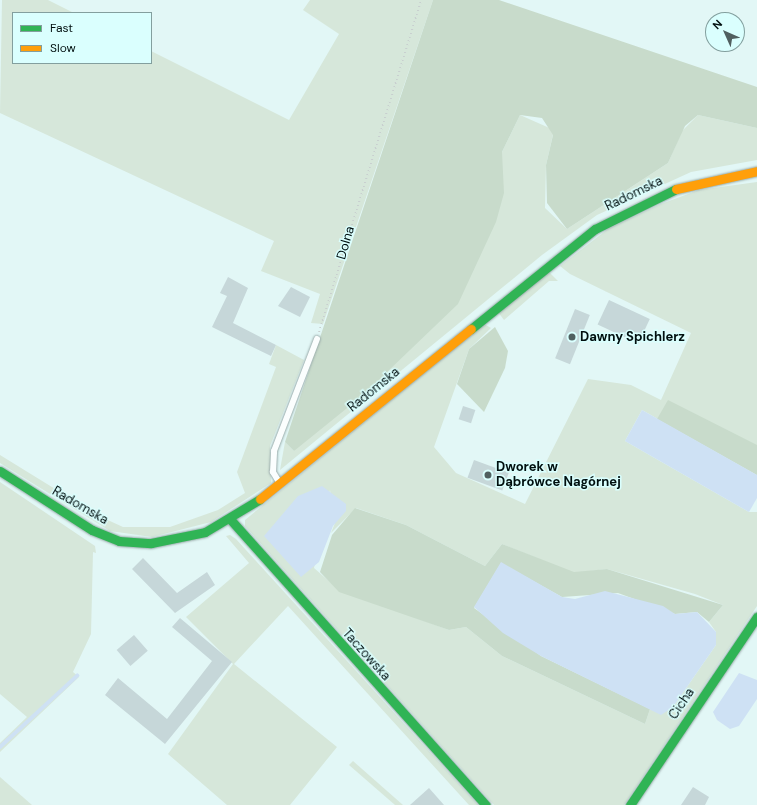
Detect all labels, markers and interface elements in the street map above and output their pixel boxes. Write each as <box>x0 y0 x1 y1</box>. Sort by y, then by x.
legend <box>12 12 152 64</box>
north arrow <box>705 12 745 52</box>
text: N <box>709 16 725 32</box>
text: Fast <box>50 20 73 36</box>
text: Slow <box>50 40 76 56</box>
street label: Radomska <box>603 173 665 215</box>
street label: Dolna <box>334 224 358 262</box>
place label: Dawny Spichlerz <box>580 329 685 345</box>
marker: Dawny Spichlerz <box>567 332 577 342</box>
street label: Radomska <box>345 364 403 416</box>
place label: Dworek w Dąbrówce Nagórnej <box>496 460 621 491</box>
marker: Dworek w Dąbrówce Nagórnej <box>483 470 493 480</box>
street label: Radomska <box>49 484 111 528</box>
street label: Taczowska <box>339 626 393 684</box>
street label: Cicha <box>666 685 698 723</box>

